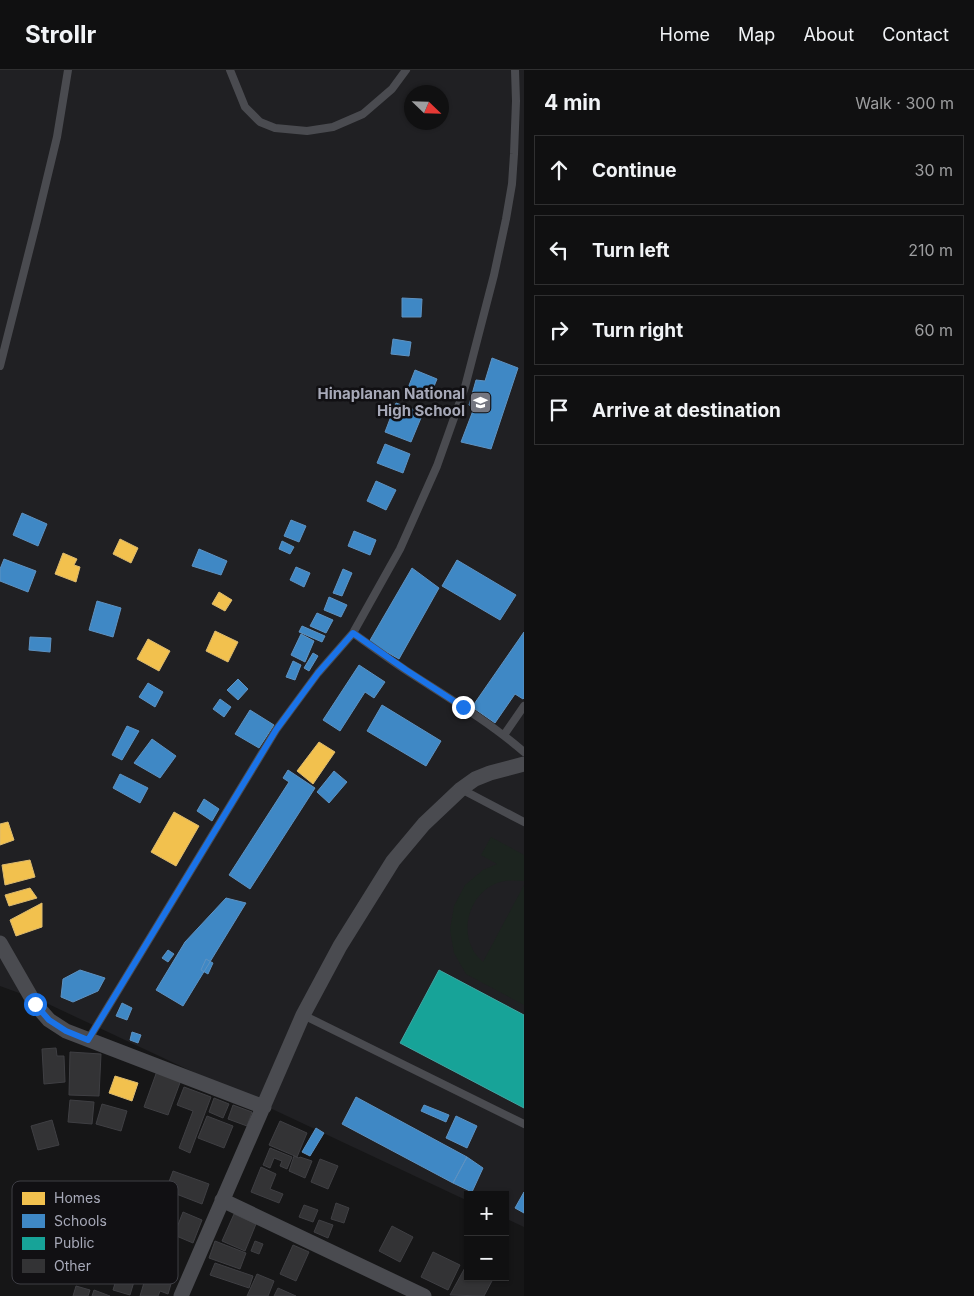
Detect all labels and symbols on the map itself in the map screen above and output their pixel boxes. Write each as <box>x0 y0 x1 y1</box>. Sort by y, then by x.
north arrow <box>404 85 449 130</box>
place label: Hinaplanan National High School <box>318 384 465 420</box>
school or university icon: Hinaplanan National High School <box>469 390 493 414</box>
route end <box>452 696 475 719</box>
route start <box>24 993 47 1016</box>
legend <box>12 1181 178 1284</box>
text: Homes <box>54 1189 101 1206</box>
text: Schools <box>54 1212 107 1229</box>
text: Public <box>54 1234 95 1251</box>
text: Other <box>54 1257 91 1274</box>

